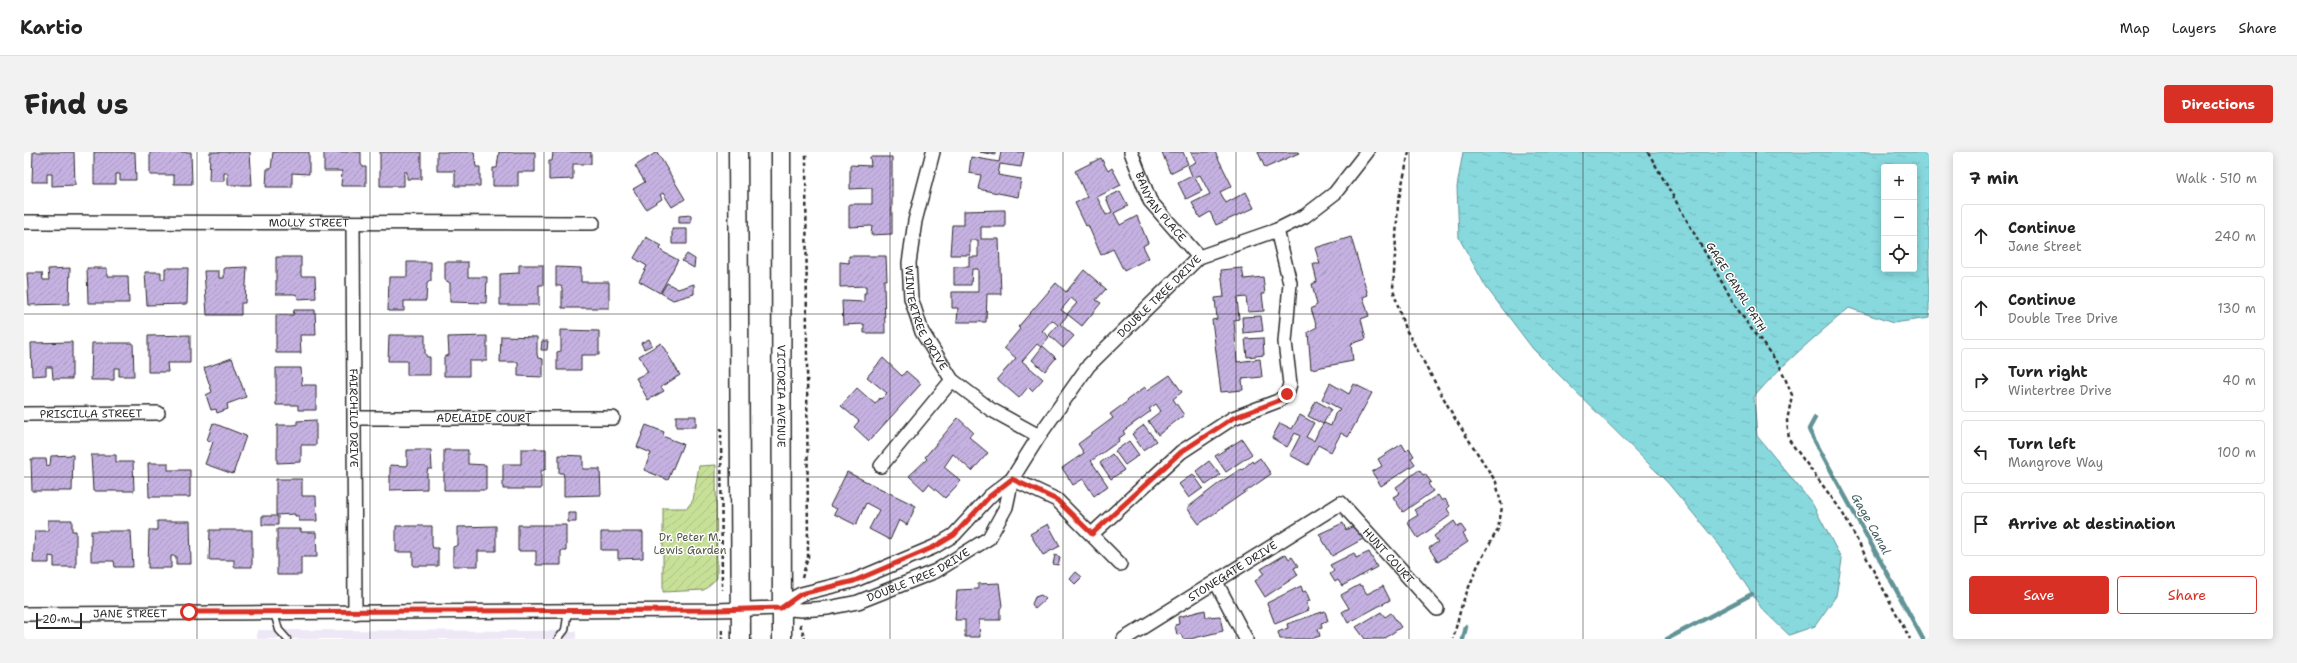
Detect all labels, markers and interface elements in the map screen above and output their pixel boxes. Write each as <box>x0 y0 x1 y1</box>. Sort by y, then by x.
text: Kartio <box>20 15 83 40</box>
text: Map <box>2120 19 2150 37</box>
text: Layers <box>2172 19 2216 37</box>
text: Share <box>2238 19 2277 37</box>
text: Find us <box>24 85 129 123</box>
button: Directions <box>2164 85 2273 123</box>
map controls <box>1881 164 1917 272</box>
button: + <box>1881 164 1917 200</box>
text: 7 min <box>1969 167 2019 189</box>
street label: BANYAN PLACE <box>1132 170 1190 245</box>
text: Walk · 510 m <box>2176 170 2257 187</box>
button: − <box>1881 200 1917 236</box>
street label: MOLLY STREET <box>269 215 349 230</box>
text: Continue <box>2008 218 2076 238</box>
icon: ahead <box>1970 225 1992 247</box>
text: 240 m <box>2214 228 2256 245</box>
button: locate <box>1881 236 1917 272</box>
text: Jane Street <box>2008 238 2082 255</box>
street label: GAGE CANAL PATH <box>1702 239 1770 335</box>
street label: DOUBLE TREE DRIVE <box>1114 251 1204 341</box>
street label: WINTERTREE DRIVE <box>902 265 951 373</box>
text: Continue <box>2008 290 2076 310</box>
icon: ahead <box>1970 297 1992 319</box>
text: 130 m <box>2218 300 2256 317</box>
text: Double Tree Drive <box>2008 310 2118 327</box>
street label: VICTORIA AVENUE <box>774 344 789 448</box>
text: Turn right <box>2008 362 2088 382</box>
street label: FAIRCHILD DRIVE <box>346 368 362 468</box>
icon: right <box>1970 369 1992 391</box>
text: 40 m <box>2222 372 2256 389</box>
text: Wintertree Drive <box>2008 382 2112 399</box>
route end <box>1278 385 1296 403</box>
street label: PRISCILLA STREET <box>40 406 142 421</box>
street label: ADELAIDE COURT <box>436 411 532 426</box>
text: Turn left <box>2008 434 2076 454</box>
icon: left <box>1970 441 1992 463</box>
text: 100 m <box>2217 444 2256 461</box>
text: Mangrove Way <box>2008 454 2103 471</box>
water label: Gage Canal <box>1848 491 1894 558</box>
icon: arrive <box>1970 513 1992 535</box>
text: Arrive at destination <box>2008 514 2176 534</box>
street label: HUNT COURT <box>1360 525 1418 587</box>
park label: Dr. Peter M. Lewis Garden <box>654 530 727 558</box>
street label: STONEGATE DRIVE <box>1185 537 1280 605</box>
street label: DOUBLE TREE DRIVE <box>865 544 973 605</box>
button: Save <box>1969 576 2109 614</box>
button: Share <box>2117 576 2257 614</box>
route start <box>180 603 198 621</box>
street label: JANE STREET <box>93 606 167 621</box>
scale bar <box>36 611 82 630</box>
text: 20 m <box>42 612 70 627</box>

